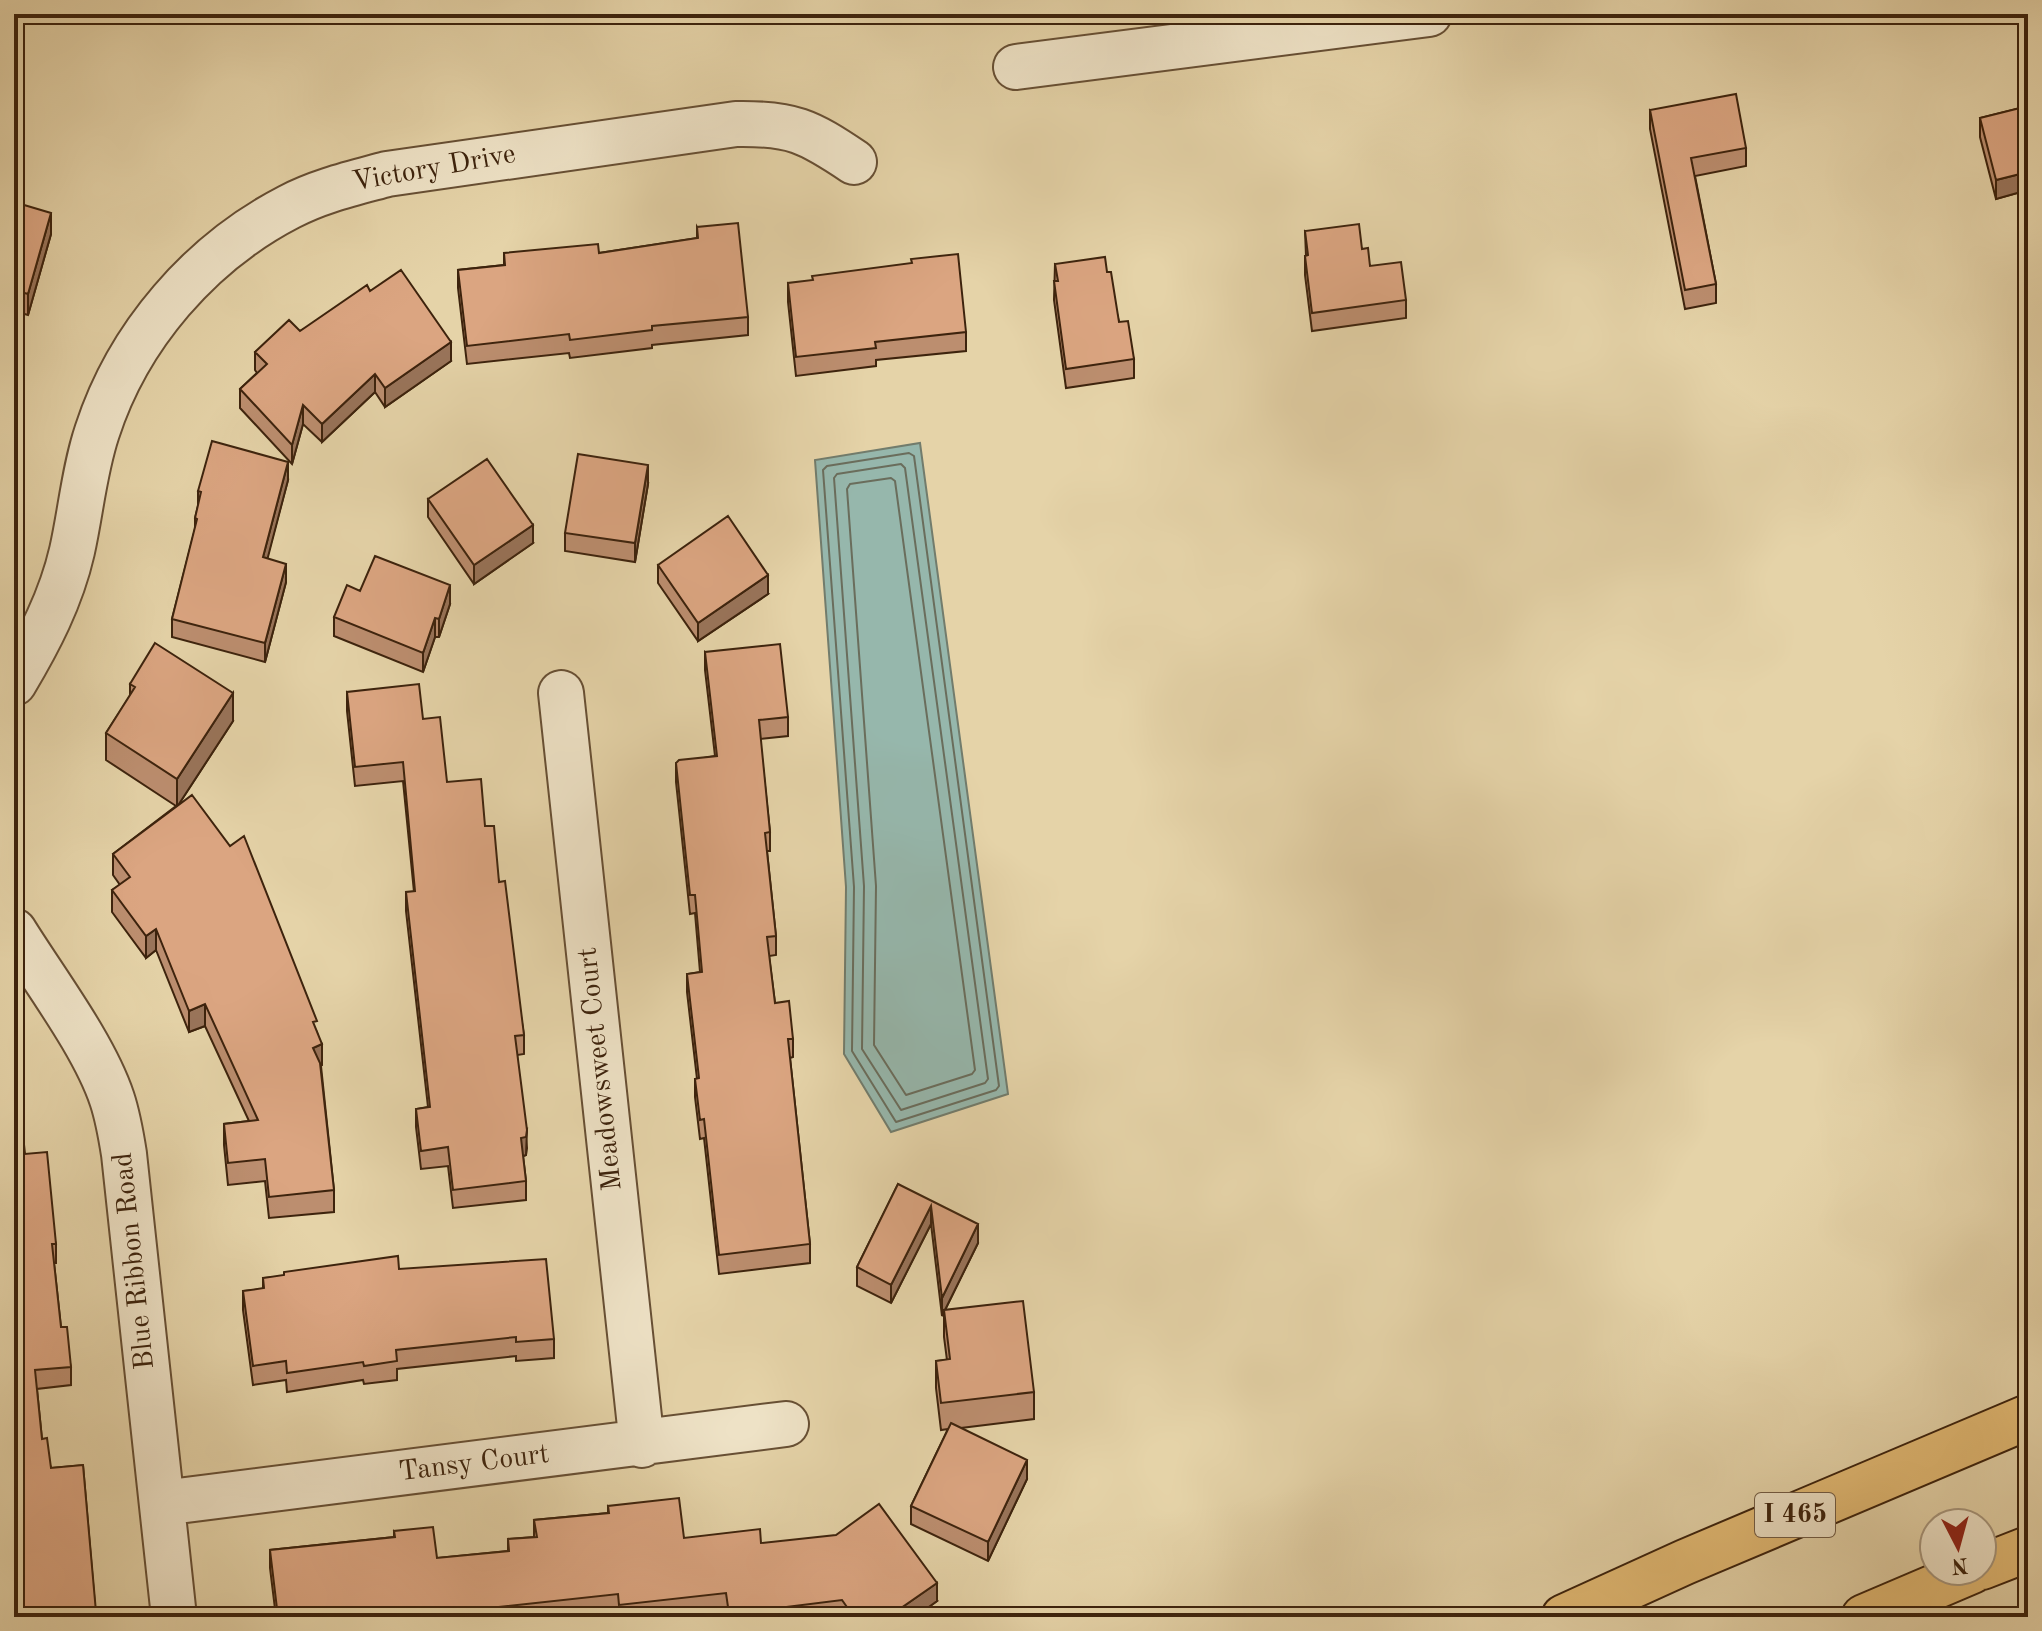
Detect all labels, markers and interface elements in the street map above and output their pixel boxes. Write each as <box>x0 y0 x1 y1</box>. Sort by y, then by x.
street label: Victory Drive <box>350 141 518 197</box>
street label: Meadowsweet Court <box>574 946 628 1192</box>
street label: Blue Ribbon Road <box>110 1151 160 1371</box>
street label: Tansy Court <box>397 1441 551 1487</box>
road number: I 465 <box>1755 1493 1835 1537</box>
north arrow <box>1918 1507 1998 1587</box>
text: N <box>1950 1553 1969 1577</box>

